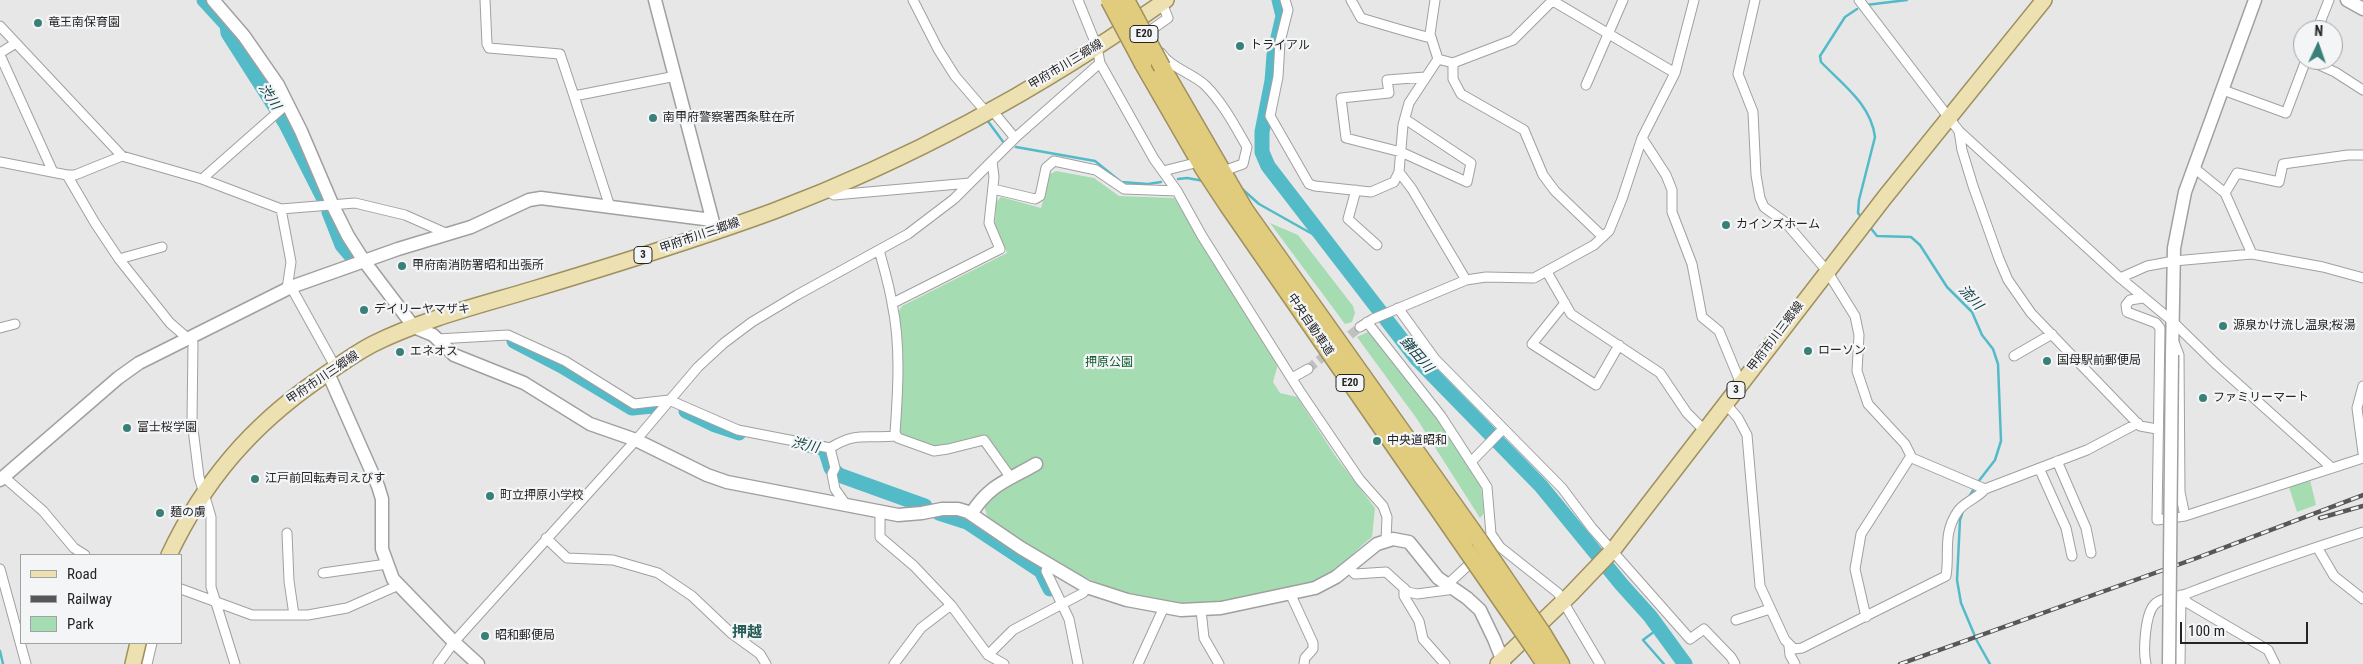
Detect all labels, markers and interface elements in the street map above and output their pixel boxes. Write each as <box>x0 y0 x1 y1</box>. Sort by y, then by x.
place label: 竜王南保育園 <box>48 16 120 30</box>
marker: 竜王南保育園 <box>32 17 44 29</box>
north arrow <box>2293 20 2343 70</box>
text: N <box>2314 23 2323 39</box>
road number: E20 <box>1130 26 1158 42</box>
street label: 甲府市川三郷線 <box>1026 37 1106 93</box>
place label: トライアル <box>1250 39 1310 53</box>
marker: トライアル <box>1234 40 1246 52</box>
water label: 渋川 <box>254 81 284 113</box>
place label: 南甲府警察署西条駐在所 <box>663 111 795 125</box>
marker: 南甲府警察署西条駐在所 <box>647 112 659 124</box>
street label: 甲府市川三郷線 <box>658 216 742 256</box>
place label: カインズホーム <box>1736 218 1820 232</box>
marker: カインズホーム <box>1720 219 1732 231</box>
road number: 3 <box>634 246 652 264</box>
place label: 甲府南消防署昭和出張所 <box>412 259 544 273</box>
marker: 甲府南消防署昭和出張所 <box>396 260 408 272</box>
water label: 流川 <box>1954 282 1986 314</box>
street label: 中央自動車道 <box>1284 291 1336 359</box>
street label: 甲府市川三郷線 <box>1745 299 1807 375</box>
place label: デイリーヤマザキ <box>374 303 470 317</box>
marker: デイリーヤマザキ <box>358 304 370 316</box>
place label: 源泉かけ流し温泉;桜湯 <box>2233 319 2355 333</box>
marker: 源泉かけ流し温泉;桜湯 <box>2217 320 2229 332</box>
water label: 鎌田川 <box>1396 334 1436 376</box>
place label: ローソン <box>1818 344 1866 358</box>
place label: エネオス <box>410 345 458 359</box>
marker: ローソン <box>1802 345 1814 357</box>
marker: エネオス <box>394 346 406 358</box>
street label: 甲府市川三郷線 <box>284 349 362 407</box>
place label: 国母駅前郵便局 <box>2057 354 2141 368</box>
marker: 国母駅前郵便局 <box>2041 355 2053 367</box>
park label: 押原公園 <box>1085 356 1133 370</box>
road number: E20 <box>1336 374 1364 392</box>
road number: 3 <box>1727 382 1745 398</box>
place label: ファミリーマート <box>2213 391 2309 405</box>
marker: ファミリーマート <box>2197 392 2209 404</box>
place label: 富士桜学園 <box>137 421 197 435</box>
marker: 富士桜学園 <box>121 422 133 434</box>
place label: 中央道昭和 <box>1387 434 1447 448</box>
water label: 渋川 <box>790 435 820 457</box>
marker: 中央道昭和 <box>1371 435 1383 447</box>
place label: 江戸前回転寿司えびす <box>265 472 385 486</box>
marker: 江戸前回転寿司えびす <box>249 473 261 485</box>
place label: 町立押原小学校 <box>500 489 584 503</box>
marker: 町立押原小学校 <box>484 490 496 502</box>
place label: 麺の虜 <box>170 506 206 520</box>
marker: 麺の虜 <box>154 507 166 519</box>
legend <box>20 554 182 644</box>
text: Road <box>67 565 97 583</box>
text: Railway <box>67 590 112 608</box>
scale bar <box>2183 612 2310 644</box>
text: Park <box>67 615 94 633</box>
text: 100 m <box>2188 622 2225 640</box>
district label: 押越 <box>732 624 762 642</box>
place label: 昭和郵便局 <box>495 629 555 643</box>
marker: 昭和郵便局 <box>479 630 491 642</box>

